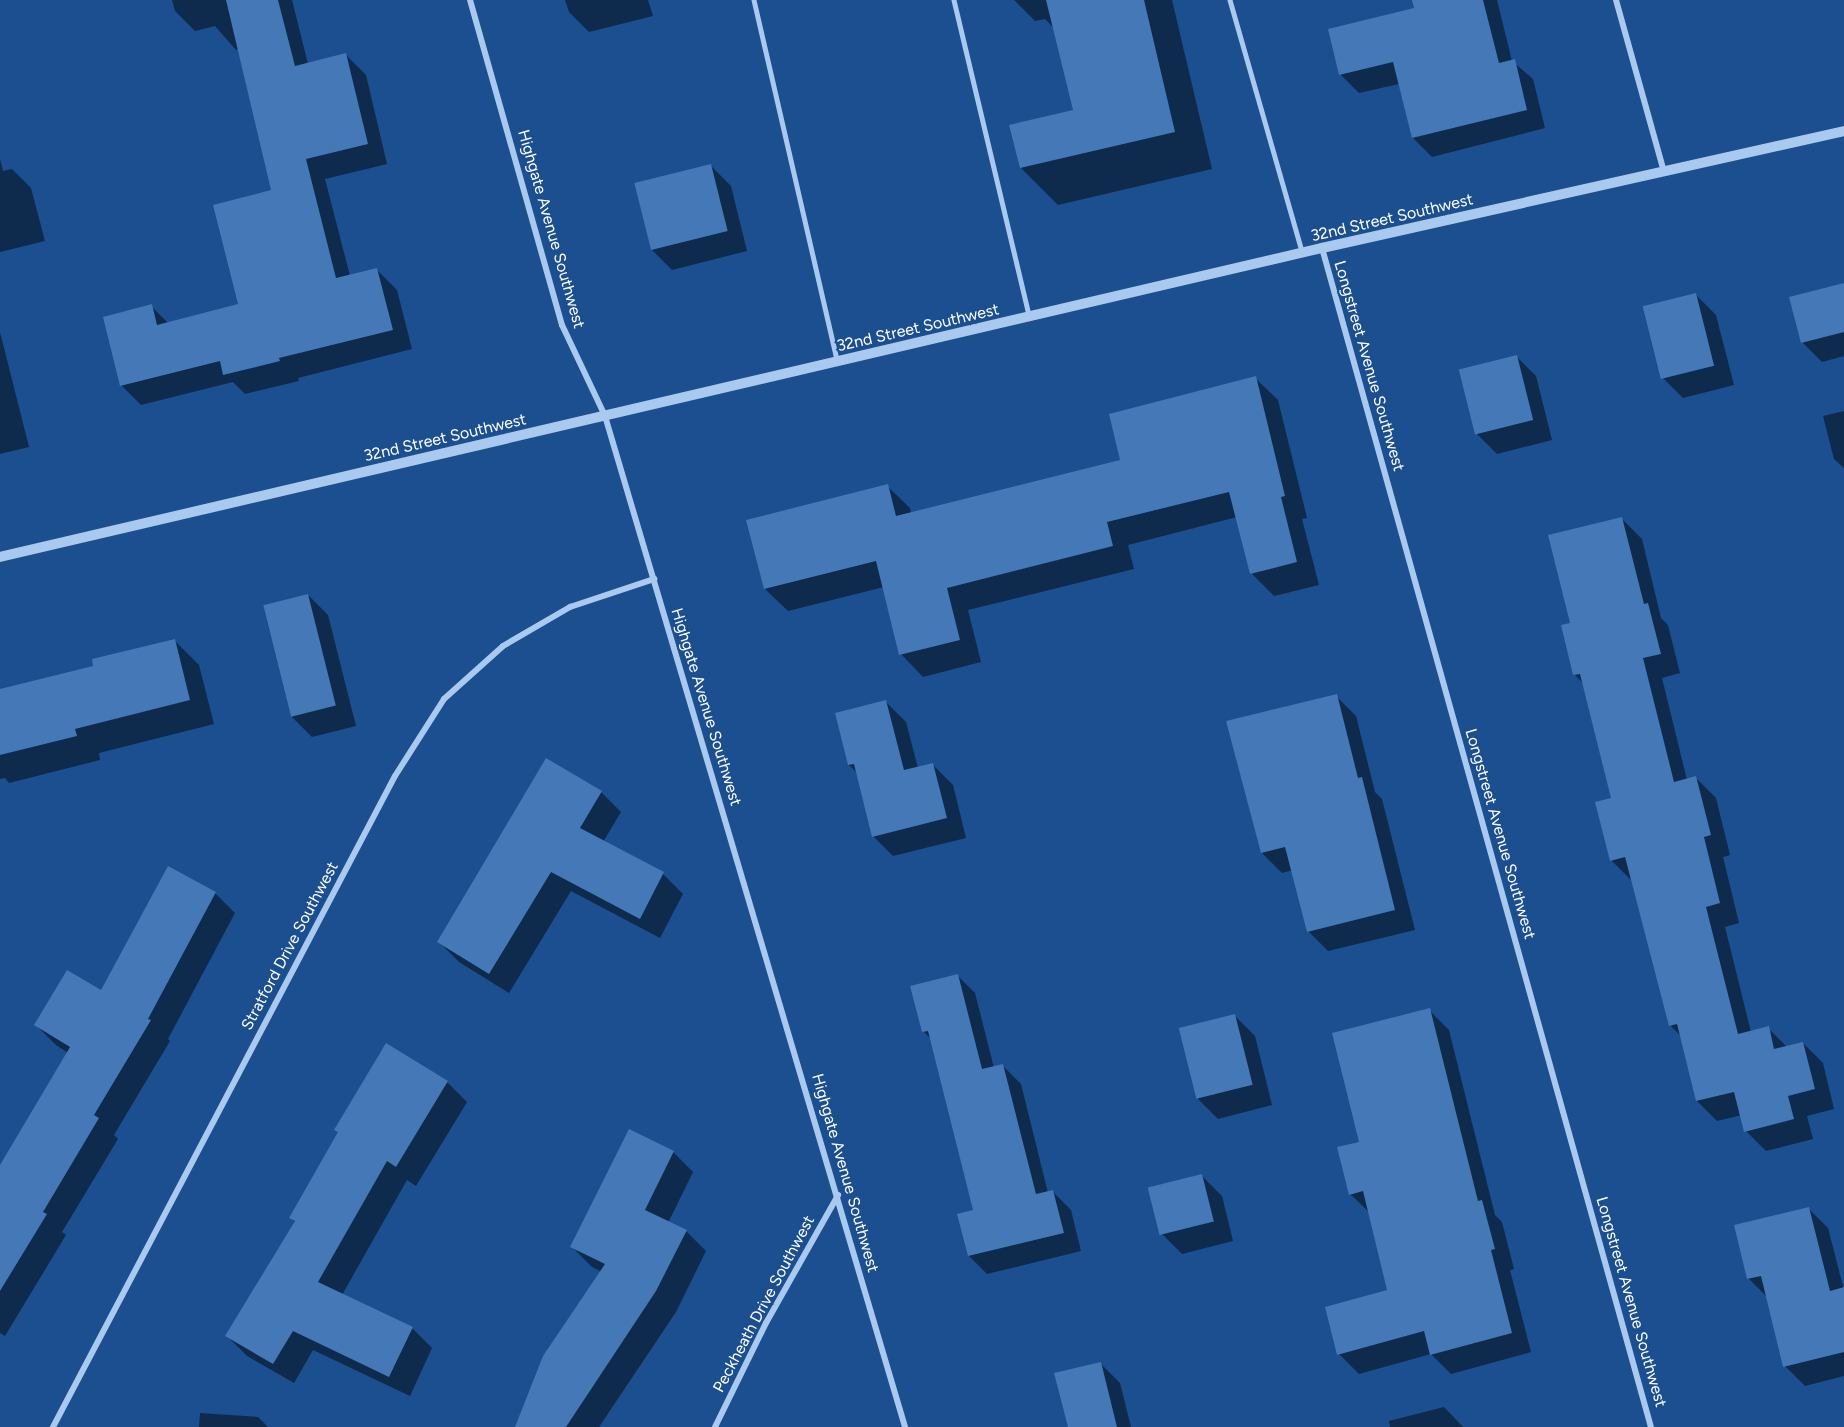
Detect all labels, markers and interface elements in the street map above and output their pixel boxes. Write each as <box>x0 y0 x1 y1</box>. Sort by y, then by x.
street label: Highgate Avenue Southwest <box>513 127 589 331</box>
street label: 32nd Street Southwest <box>1309 190 1475 246</box>
street label: Longstreet Avenue Southwest <box>1330 259 1408 473</box>
street label: 32nd Street Southwest <box>835 300 1001 356</box>
street label: 32nd Street Southwest <box>362 410 528 466</box>
street label: Highgate Avenue Southwest <box>667 606 745 808</box>
street label: Longstreet Avenue Southwest <box>1461 727 1539 941</box>
street label: Stratford Drive Southwest <box>237 859 343 1033</box>
street label: Highgate Avenue Southwest <box>807 1071 883 1275</box>
street label: Longstreet Avenue Southwest <box>1592 1195 1670 1409</box>
street label: Peckheath Drive Southwest <box>709 1212 819 1396</box>

